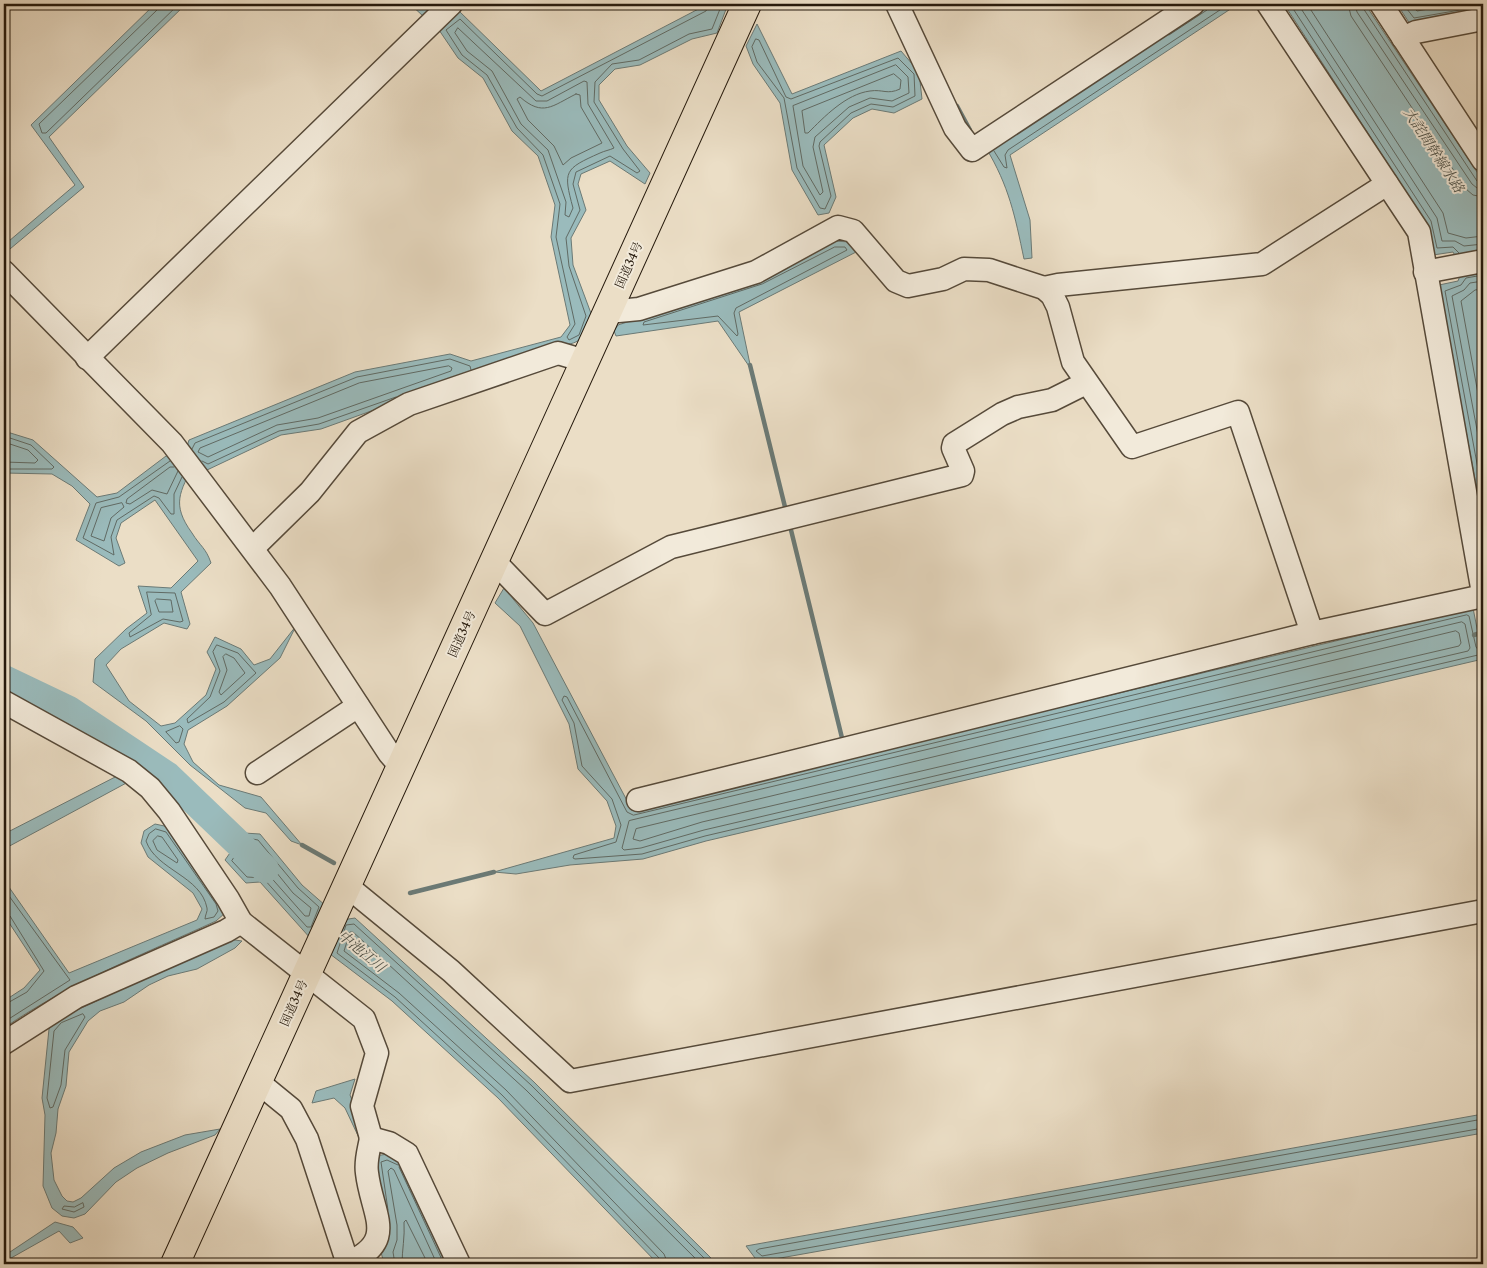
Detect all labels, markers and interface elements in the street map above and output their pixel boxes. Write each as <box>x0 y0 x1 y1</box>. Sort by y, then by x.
water label: 大詫間幹線水路 <box>1400 104 1469 197</box>
street label: 国道34号 <box>612 239 645 290</box>
street label: 国道34号 <box>445 608 478 659</box>
water label: 中池江川 <box>335 926 391 977</box>
street label: 国道34号 <box>277 977 310 1028</box>

